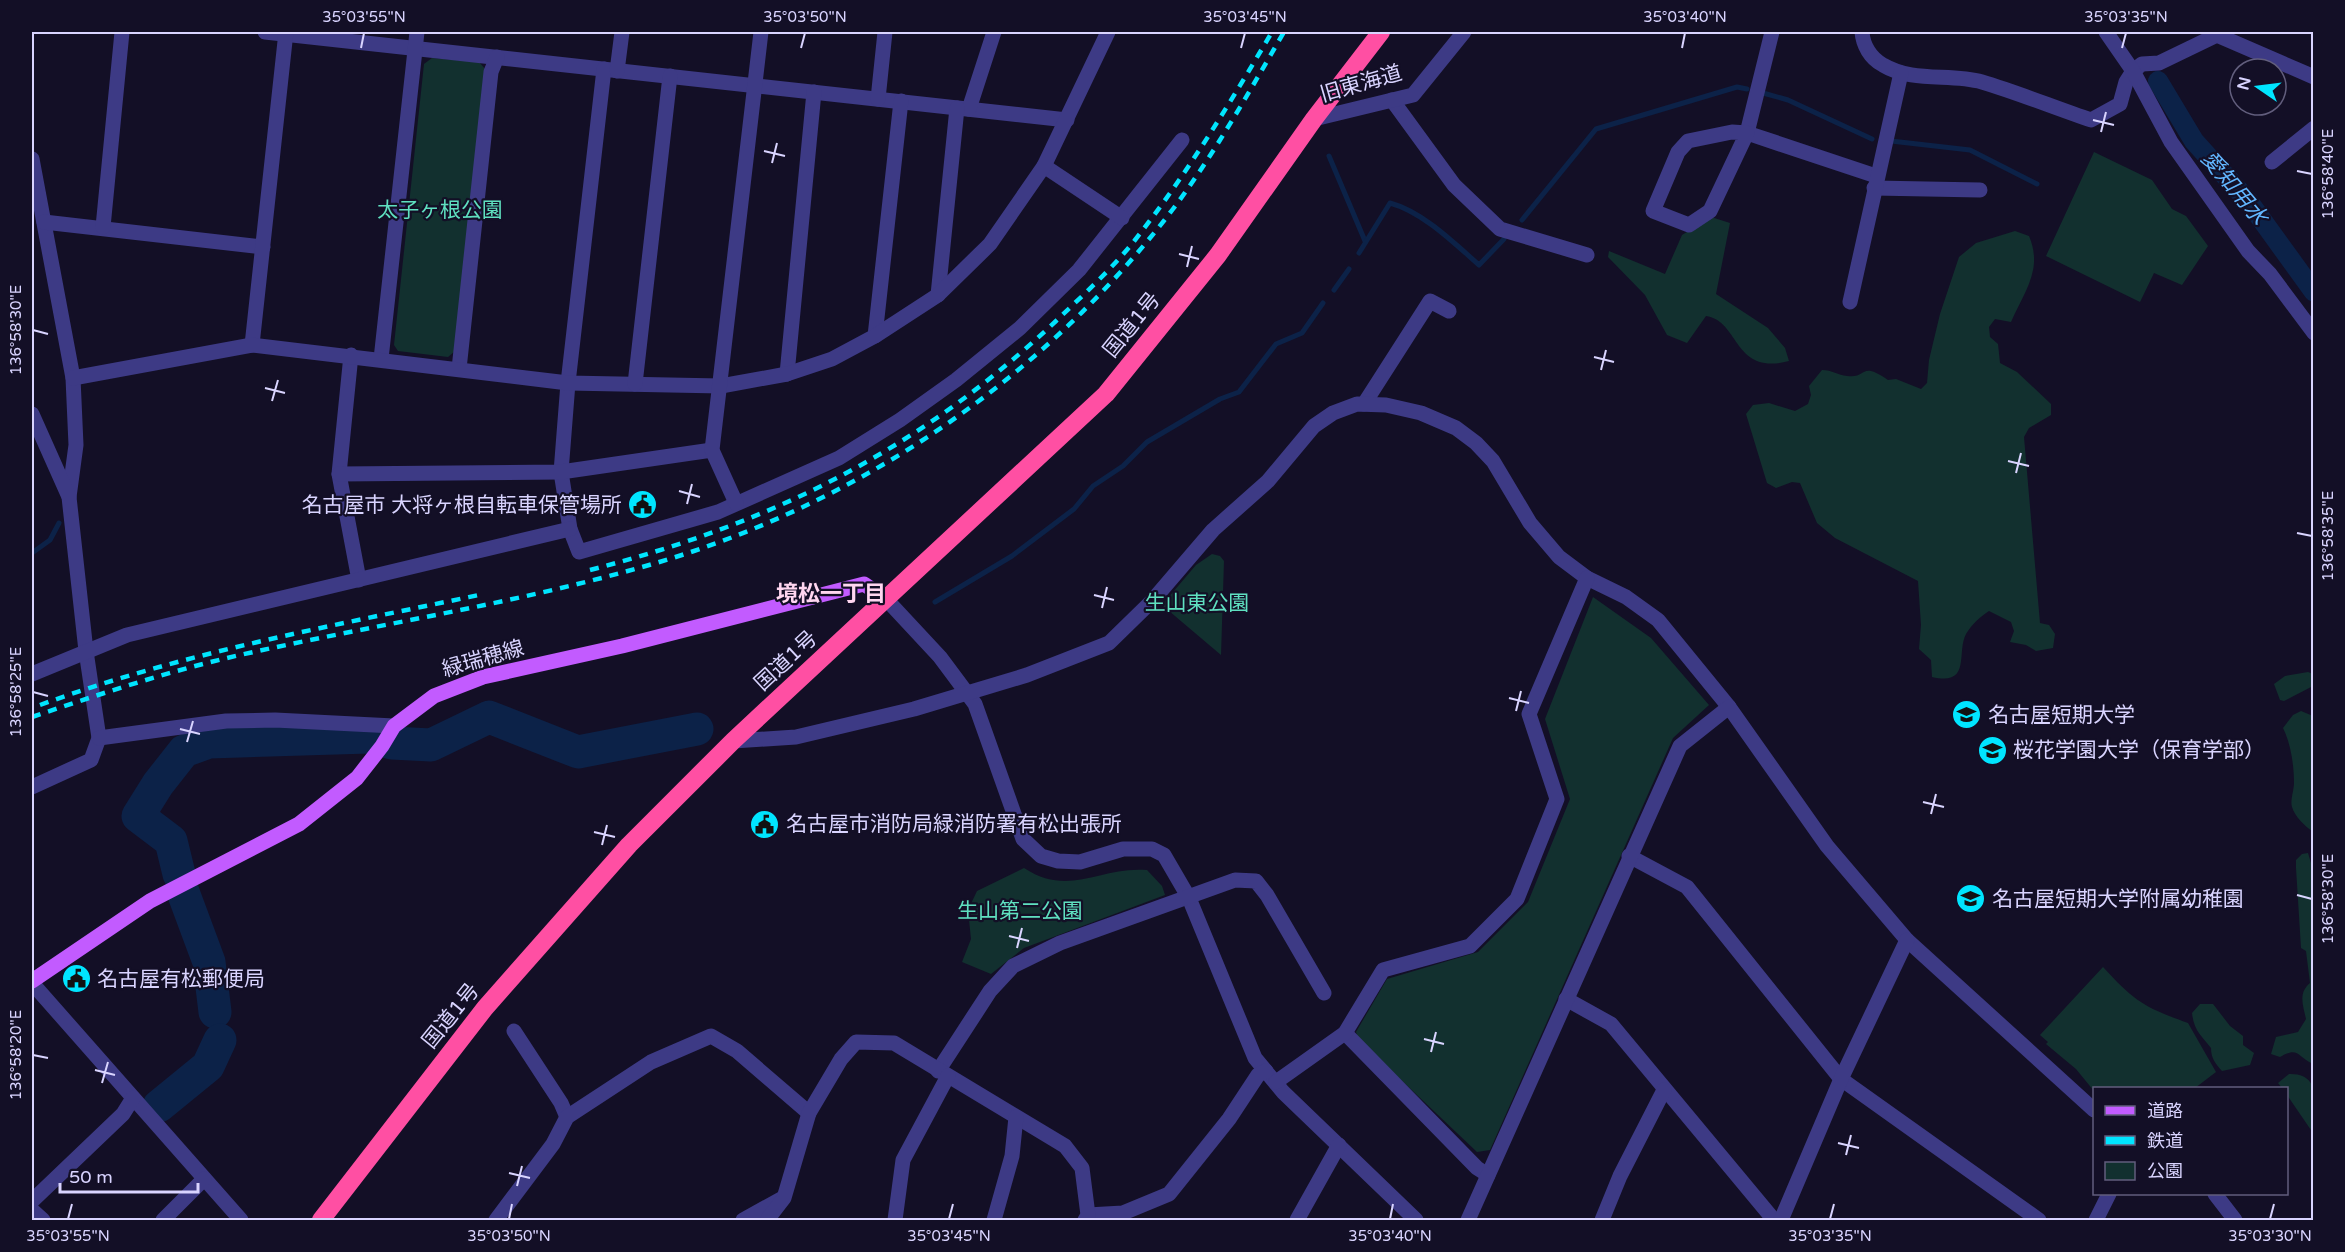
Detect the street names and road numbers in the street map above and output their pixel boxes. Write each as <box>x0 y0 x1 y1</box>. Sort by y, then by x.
street label: 旧東海道 <box>1317 60 1405 108</box>
street label: 国道1号 <box>1098 288 1166 362</box>
street label: 国道1号 <box>750 626 822 696</box>
street label: 緑瑞穂線 <box>439 635 527 683</box>
street label: 国道1号 <box>417 979 485 1053</box>

